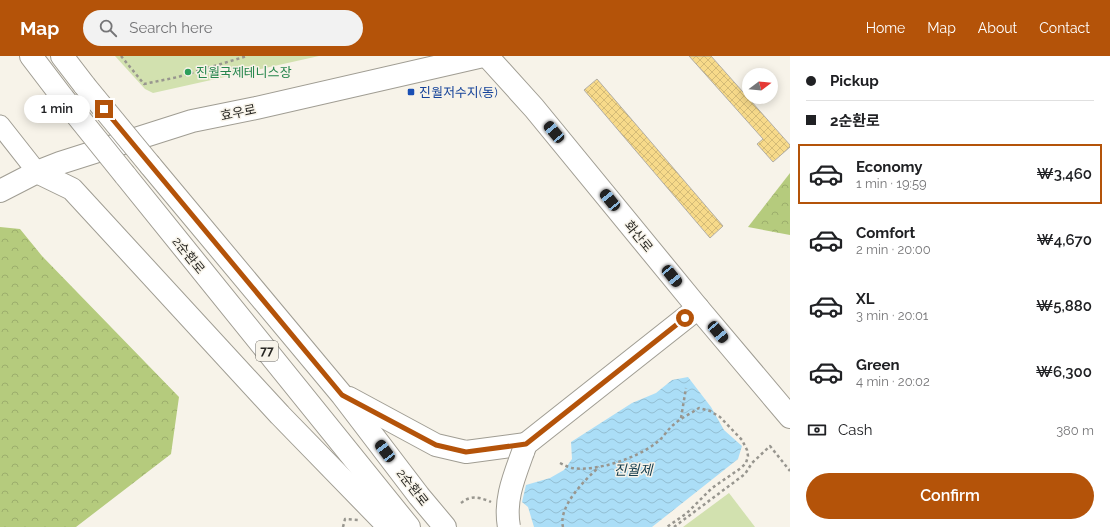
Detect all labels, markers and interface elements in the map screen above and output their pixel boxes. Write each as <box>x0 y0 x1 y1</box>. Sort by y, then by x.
search box <box>83 10 363 46</box>
text: Map <box>20 17 59 39</box>
icon: search <box>97 17 119 39</box>
text: Search here <box>129 19 213 37</box>
text: Home <box>866 20 905 36</box>
text: Map <box>927 20 956 36</box>
text: About <box>978 20 1017 36</box>
text: Contact <box>1039 20 1090 36</box>
place label: 진월국제테니스장 <box>196 65 292 80</box>
marker: 진월국제테니스장 <box>183 67 193 77</box>
north arrow <box>742 68 778 104</box>
map controls <box>742 68 778 104</box>
text: Pickup <box>830 72 879 90</box>
place label: 진월저수지(동) <box>419 85 498 100</box>
marker: 진월저수지(동) <box>406 87 416 97</box>
callout: 1 min <box>24 95 90 123</box>
route end <box>95 100 113 118</box>
text: 1 min <box>41 101 73 116</box>
street label: 효우로 <box>219 101 257 124</box>
text: 2순환로 <box>830 112 880 130</box>
car <box>542 119 566 145</box>
icon: car <box>808 156 844 192</box>
text: Economy <box>856 158 923 176</box>
text: ₩3,460 <box>1037 165 1092 183</box>
text: 1 min · 19:59 <box>856 176 927 191</box>
car <box>598 187 622 213</box>
street label: 화산로 <box>621 218 656 255</box>
icon: car <box>808 222 844 258</box>
text: Comfort <box>856 224 915 242</box>
text: ₩4,670 <box>1037 231 1092 249</box>
street label: 2순환로 <box>169 234 208 277</box>
text: 2 min · 20:00 <box>856 242 931 257</box>
car <box>660 263 684 289</box>
icon: car <box>808 288 844 324</box>
text: XL <box>856 290 874 308</box>
text: ₩5,880 <box>1036 297 1092 315</box>
text: 3 min · 20:01 <box>856 308 928 323</box>
route start <box>676 309 694 327</box>
car <box>706 319 730 345</box>
road number: 77 <box>256 341 278 361</box>
icon: car <box>808 354 844 390</box>
text: Green <box>856 356 900 374</box>
text: ₩6,300 <box>1036 363 1092 381</box>
text: 4 min · 20:02 <box>856 374 930 389</box>
icon: cash <box>806 419 828 441</box>
text: Cash <box>838 421 872 439</box>
text: 380 m <box>1056 423 1094 438</box>
car <box>373 438 397 464</box>
water label: 진월제 <box>614 462 654 478</box>
street label: 2순환로 <box>394 466 432 509</box>
button: Confirm <box>806 473 1094 519</box>

